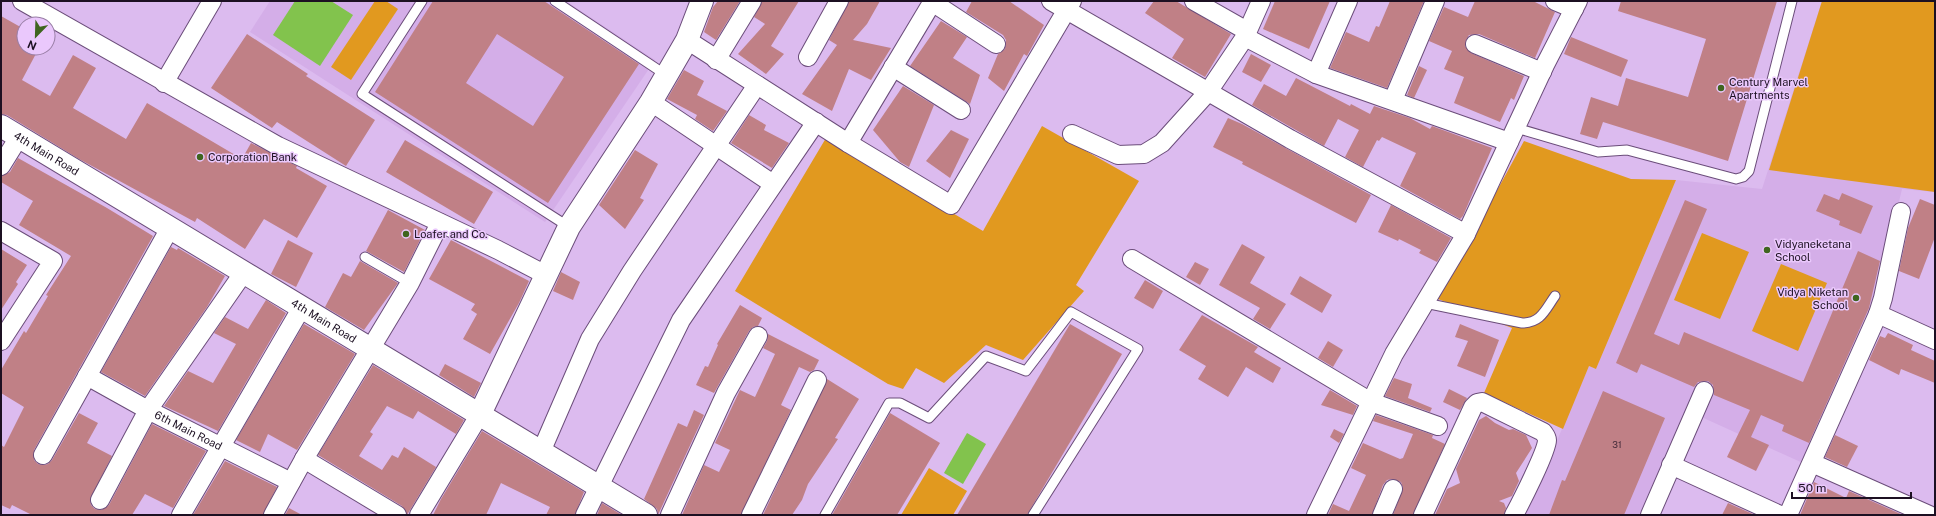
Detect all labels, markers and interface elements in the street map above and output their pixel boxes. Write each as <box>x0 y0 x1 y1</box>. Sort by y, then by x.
north arrow <box>16 16 56 56</box>
text: N <box>26 38 38 52</box>
place label: Century Marvel Apartments <box>1729 76 1808 101</box>
marker: Century Marvel Apartments <box>1716 83 1726 93</box>
street label: 4th Main Road <box>12 129 81 178</box>
place label: Corporation Bank <box>208 151 297 163</box>
marker: Corporation Bank <box>195 152 205 162</box>
place label: Loafer and Co. <box>414 228 488 240</box>
marker: Loafer and Co. <box>401 229 411 239</box>
place label: Vidyaneketana School <box>1775 238 1851 263</box>
marker: Vidyaneketana School <box>1762 245 1772 255</box>
place label: Vidya Niketan School <box>1777 286 1848 311</box>
marker: Vidya Niketan School <box>1851 293 1861 303</box>
street label: 4th Main Road <box>289 296 359 345</box>
street label: 6th Main Road <box>153 408 224 452</box>
house number: 31 <box>1612 439 1622 450</box>
scale bar <box>1792 474 1911 500</box>
text: 50 m <box>1798 481 1826 495</box>

